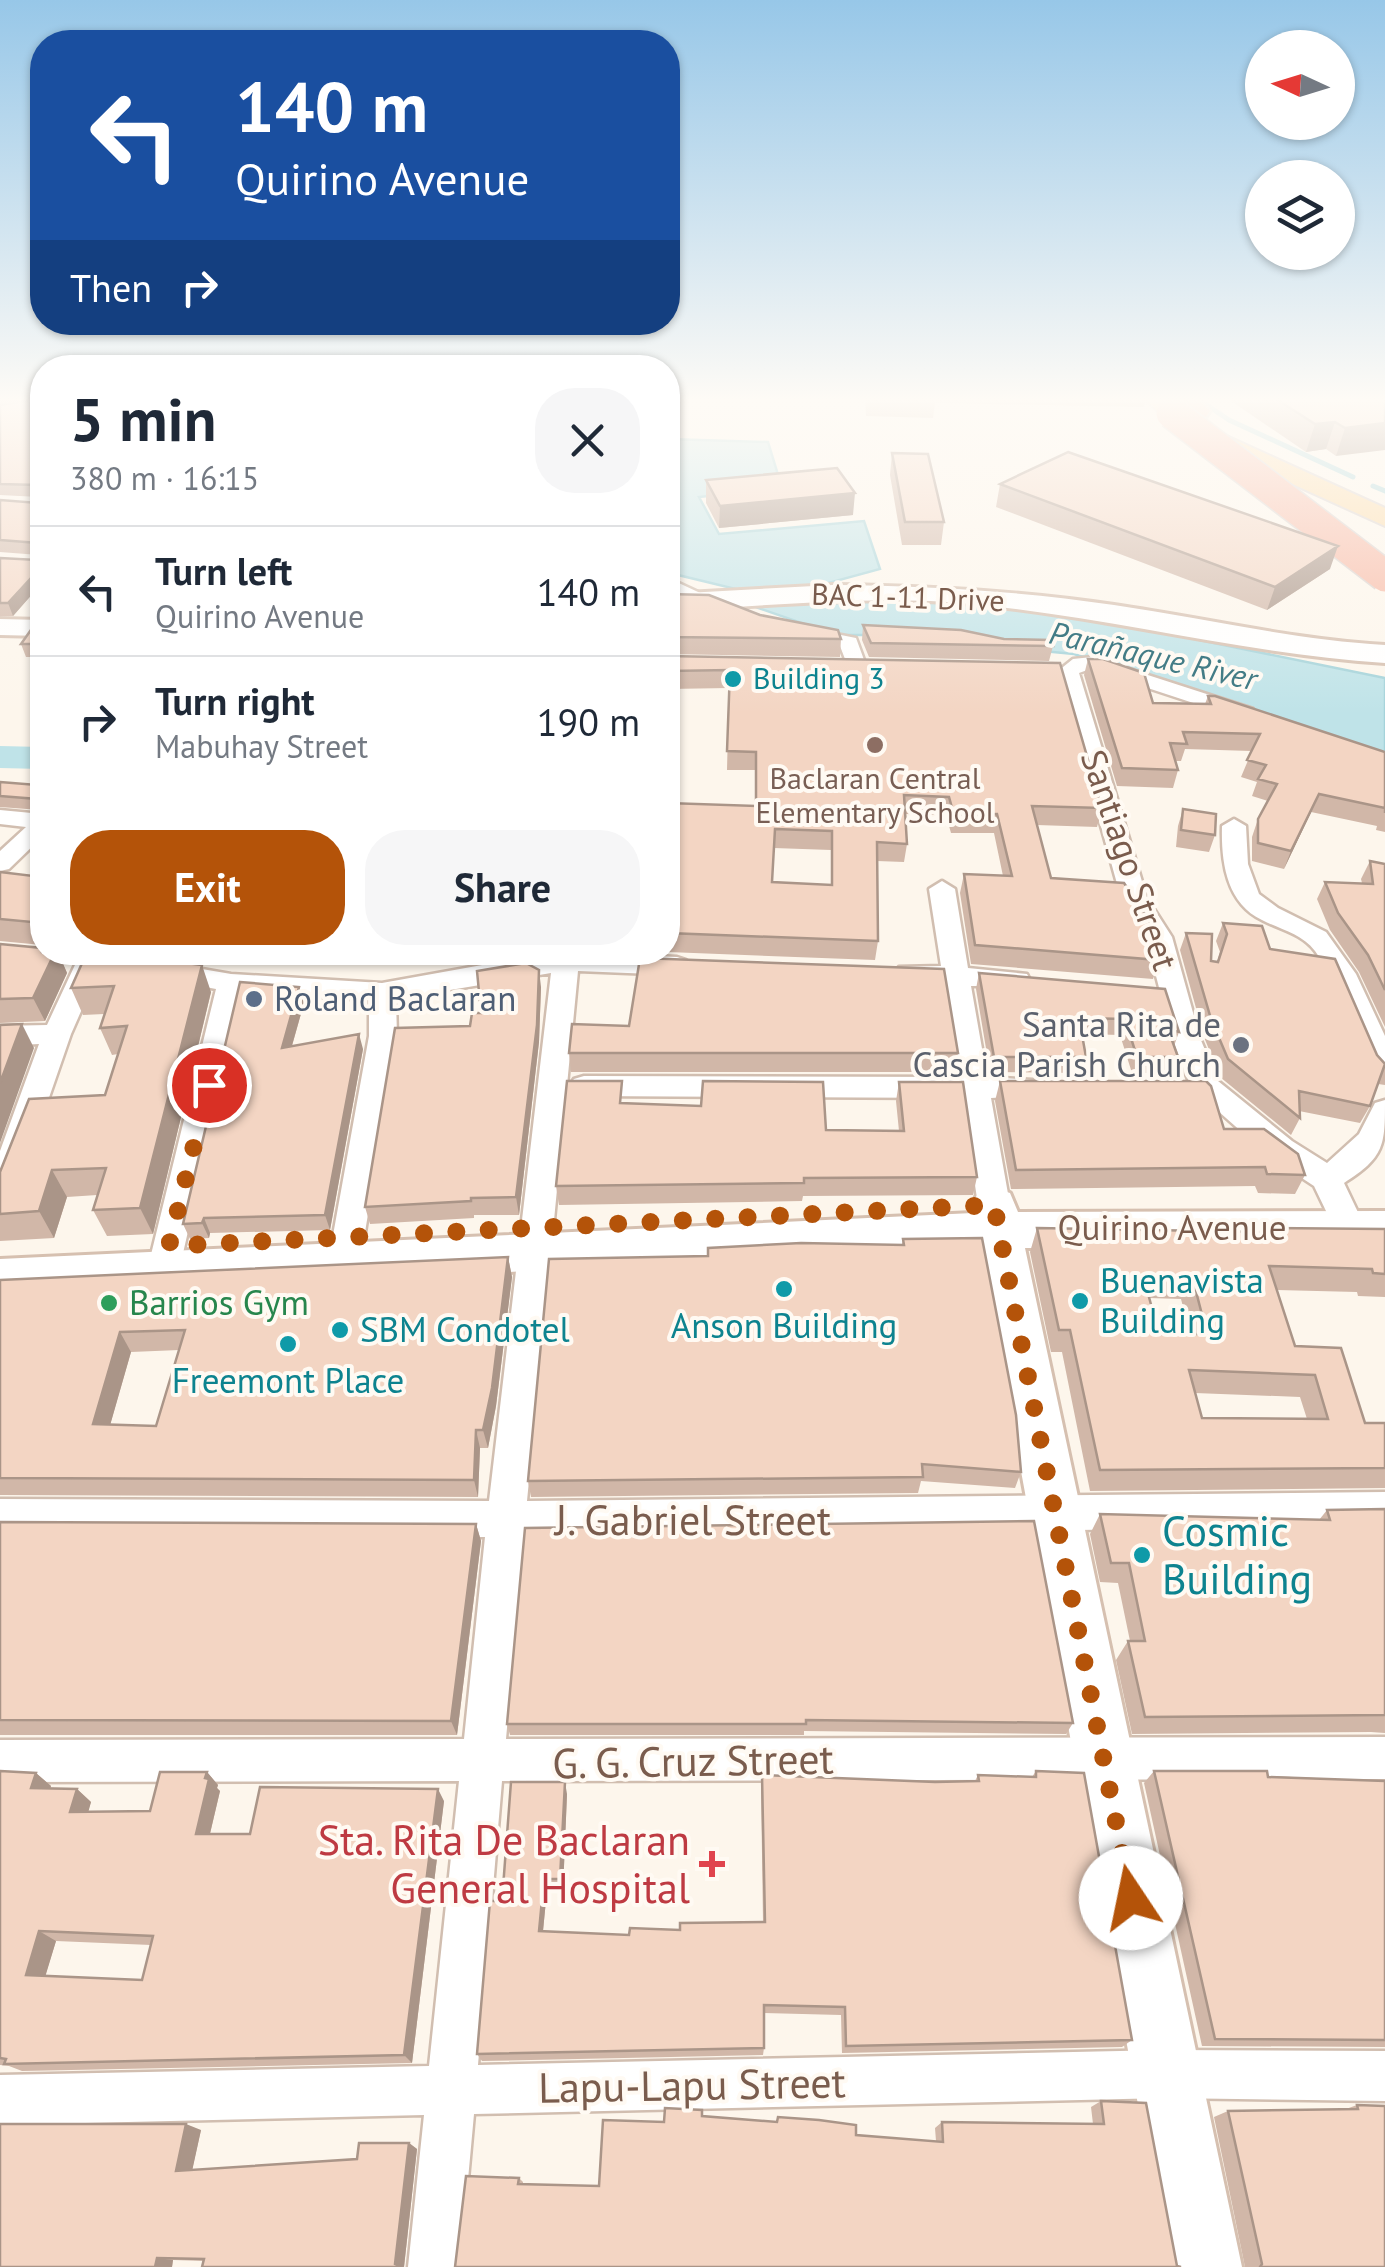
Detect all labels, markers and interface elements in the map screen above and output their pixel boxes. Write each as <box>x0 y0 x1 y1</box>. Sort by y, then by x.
north arrow <box>1245 30 1355 140</box>
map controls <box>1245 30 1355 270</box>
text: 140 m <box>235 61 428 151</box>
icon: left <box>70 70 200 200</box>
text: Quirino Avenue <box>235 149 529 207</box>
button: layers <box>1245 160 1355 270</box>
icon: right <box>172 260 227 315</box>
text: Then <box>70 263 152 312</box>
text: 5 min <box>70 380 216 458</box>
button: close <box>535 388 640 493</box>
text: 380 m · 16:15 <box>70 457 259 499</box>
text: Turn left <box>155 546 292 595</box>
icon: left <box>70 564 125 619</box>
text: 140 m <box>537 567 640 616</box>
street label: BAC 1-11 Drive <box>811 574 1005 619</box>
text: Quirino Avenue <box>155 595 364 637</box>
water label: Parañaque River <box>1045 611 1264 700</box>
place label: Building 3 <box>753 658 885 697</box>
marker: Building 3 <box>722 668 744 690</box>
text: Turn right <box>155 676 315 725</box>
icon: right <box>70 694 125 749</box>
text: 190 m <box>537 697 640 746</box>
text: Mabuhay Street <box>155 725 368 767</box>
marker: Baclaran Central Elementary School <box>864 734 886 756</box>
street label: Santiago Street <box>1071 743 1189 976</box>
place label: Baclaran Central Elementary School <box>755 758 995 831</box>
button: Exit <box>70 830 345 945</box>
button: Share <box>365 830 640 945</box>
place label: Roland Baclaran <box>274 975 516 1021</box>
marker: Roland Baclaran <box>243 988 265 1010</box>
place label: Santa Rita de Cascia Parish Church <box>913 1001 1221 1087</box>
marker: Santa Rita de Cascia Parish Church <box>1230 1034 1252 1056</box>
pin <box>167 1043 252 1128</box>
icon: arrive <box>182 1058 237 1113</box>
street label: Quirino Avenue <box>1058 1204 1286 1250</box>
place label: Buenavista Building <box>1100 1257 1264 1343</box>
marker: Anson Building <box>773 1278 795 1300</box>
place label: Barrios Gym <box>129 1279 309 1325</box>
marker: Buenavista Building <box>1069 1290 1091 1312</box>
marker: Barrios Gym <box>98 1292 120 1314</box>
place label: Anson Building <box>671 1302 897 1348</box>
place label: SBM Condotel <box>360 1306 570 1352</box>
marker: SBM Condotel <box>329 1319 351 1341</box>
marker: Freemont Place <box>277 1333 299 1355</box>
place label: Freemont Place <box>172 1357 404 1403</box>
street label: J. Gabriel Street <box>553 1492 831 1547</box>
place label: Cosmic Building <box>1162 1503 1312 1606</box>
marker: Cosmic Building <box>1131 1544 1153 1566</box>
street label: G. G. Cruz Street <box>552 1731 834 1790</box>
place label: Sta. Rita De Baclaran General Hospital <box>318 1812 690 1915</box>
position arrow <box>1079 1846 1183 1950</box>
marker: Sta. Rita De Baclaran General Hospital <box>699 1851 725 1877</box>
street label: Lapu-Lapu Street <box>538 2054 846 2115</box>

